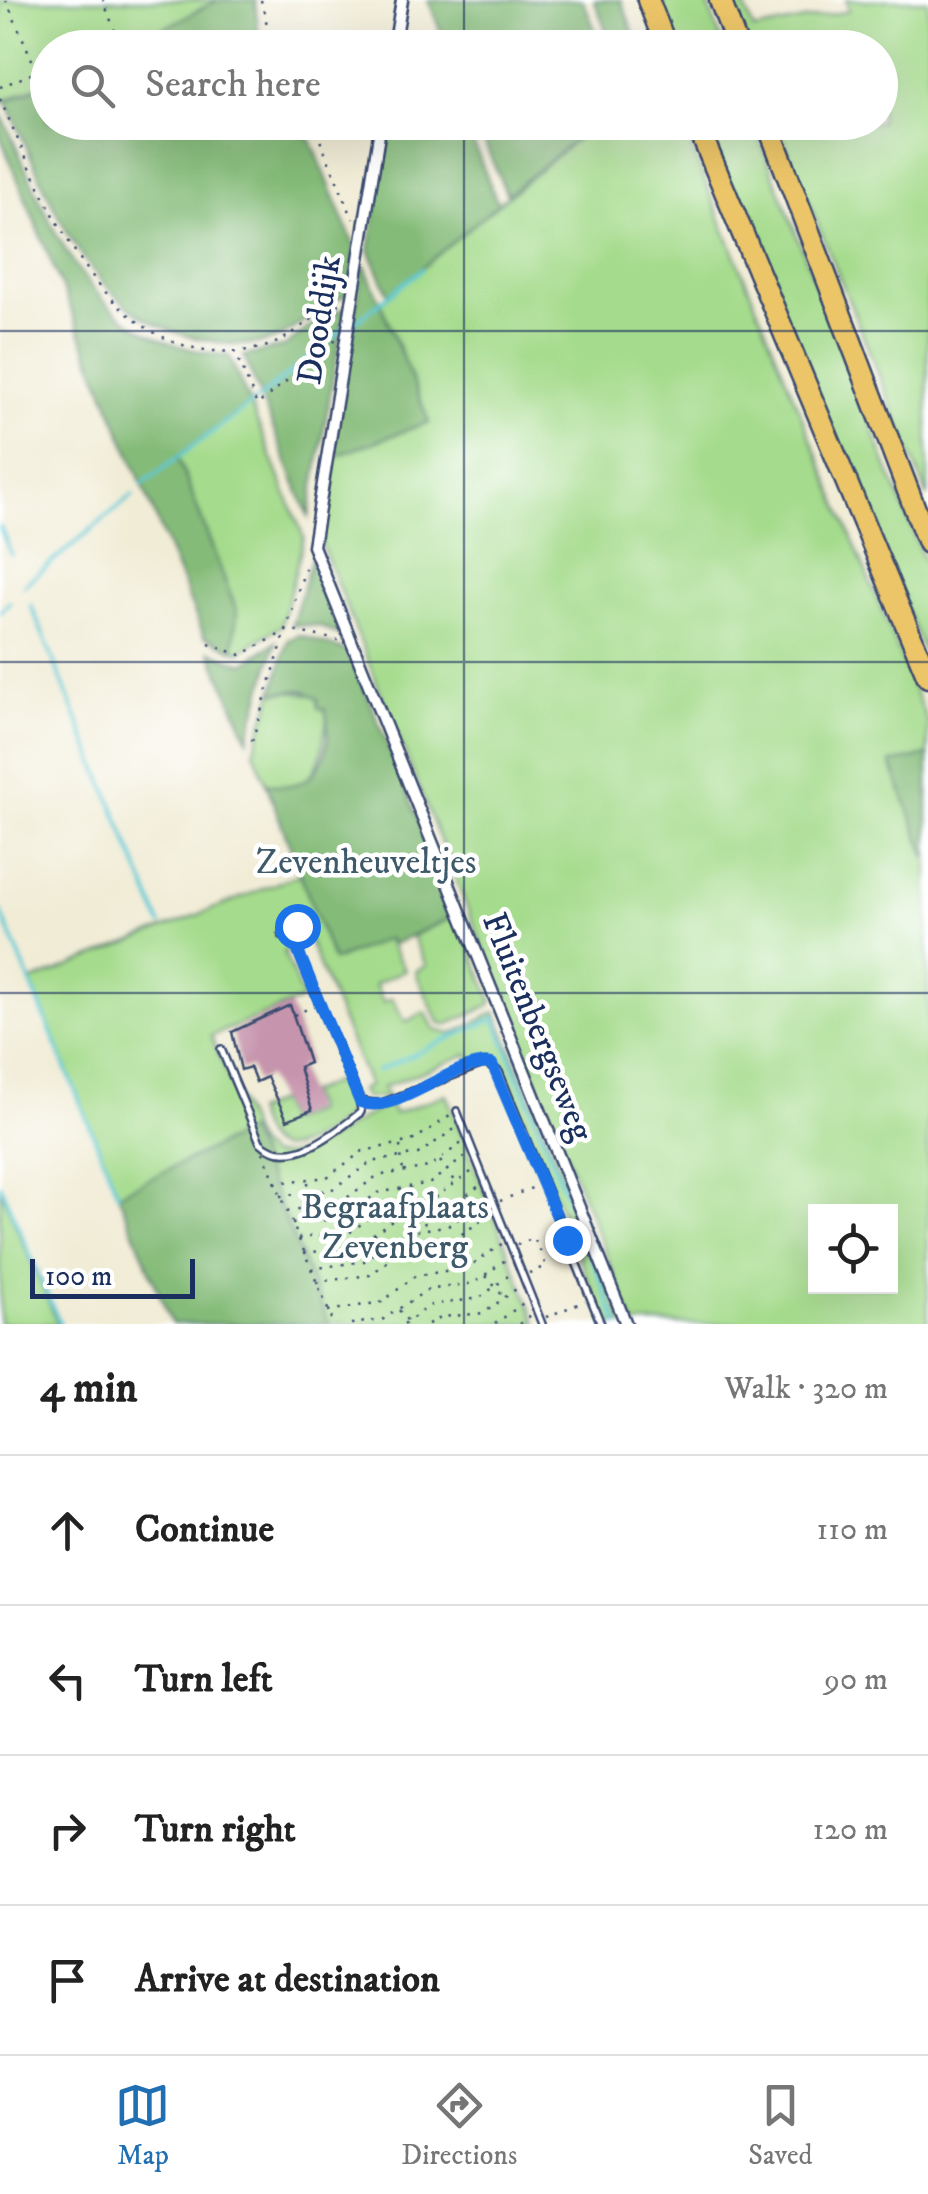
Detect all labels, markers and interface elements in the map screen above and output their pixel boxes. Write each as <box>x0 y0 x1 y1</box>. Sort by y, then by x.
search box <box>30 30 898 140</box>
icon: search <box>65 58 120 113</box>
text: Search here <box>145 61 321 109</box>
street label: Dooddijk <box>288 252 352 388</box>
park label: Zevenheuveltjes <box>256 841 476 885</box>
route start <box>275 904 321 950</box>
street label: Fluitenbergseweg <box>471 906 603 1149</box>
park label: Begraafplaats Zevenberg <box>301 1186 489 1270</box>
map controls <box>808 1204 898 1294</box>
button: locate <box>808 1204 898 1294</box>
route end <box>545 1218 591 1264</box>
scale bar <box>30 1254 195 1298</box>
text: 100 m <box>45 1259 112 1294</box>
text: 4 min <box>40 1363 138 1415</box>
text: Walk · 320 m <box>724 1369 888 1409</box>
icon: ahead <box>40 1503 95 1558</box>
text: Continue <box>135 1506 274 1554</box>
text: 110 m <box>816 1510 888 1550</box>
icon: left <box>40 1653 95 1708</box>
text: Turn left <box>135 1656 273 1704</box>
text: 90 m <box>824 1660 888 1700</box>
icon: right <box>40 1803 95 1858</box>
text: Turn right <box>135 1806 296 1854</box>
text: 120 m <box>812 1810 888 1850</box>
icon: arrive <box>40 1953 95 2008</box>
text: Arrive at destination <box>135 1956 440 2004</box>
tab: Map <box>115 2078 170 2173</box>
tab: Directions <box>401 2078 517 2173</box>
tab: Saved <box>748 2078 813 2173</box>

